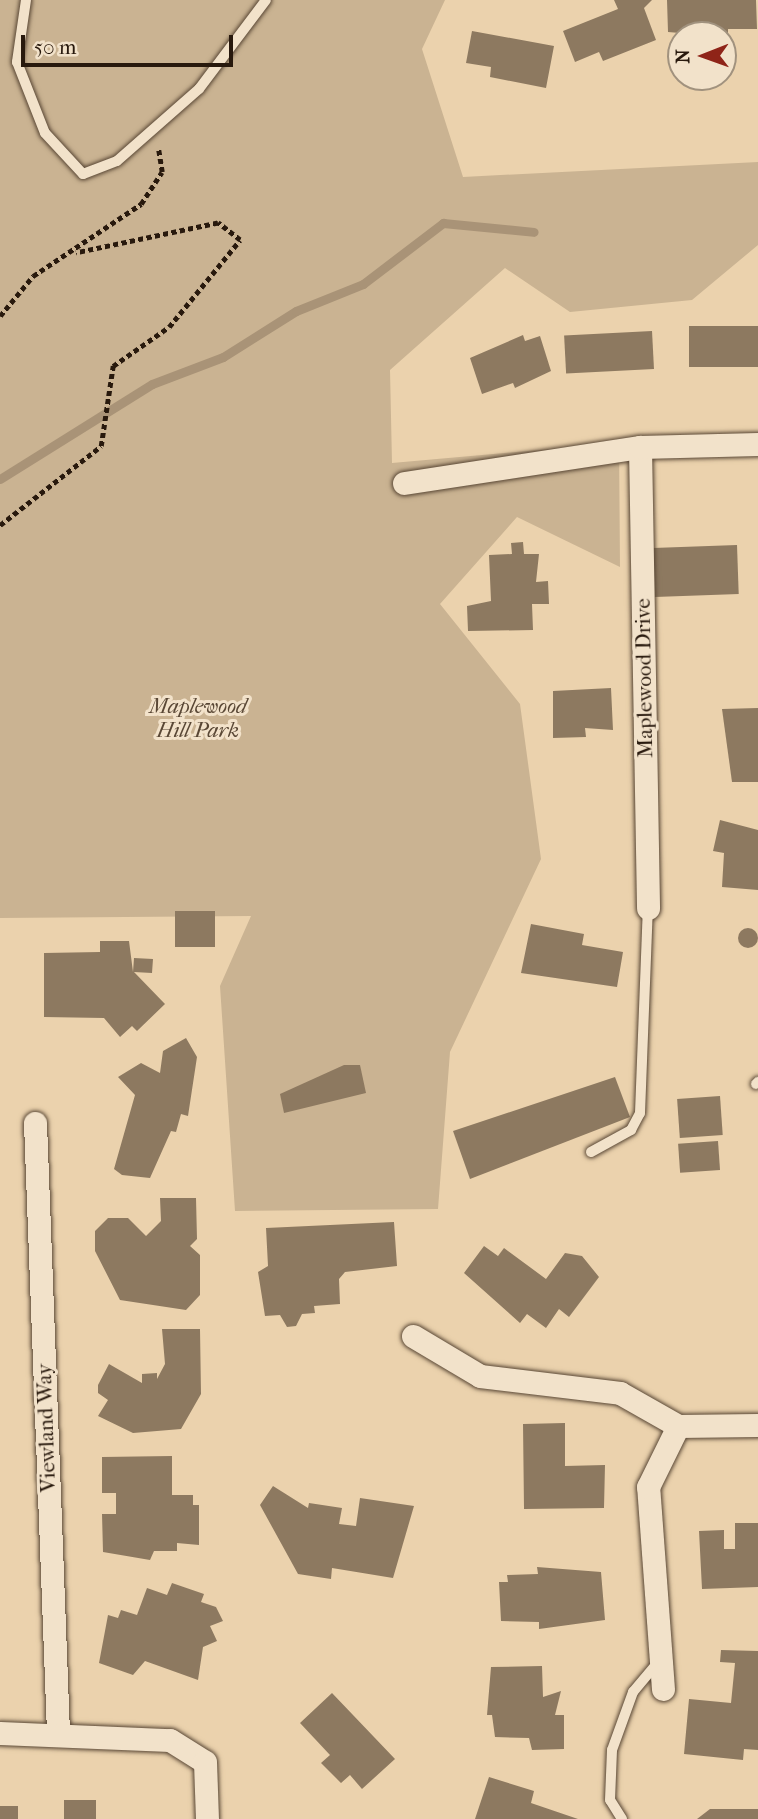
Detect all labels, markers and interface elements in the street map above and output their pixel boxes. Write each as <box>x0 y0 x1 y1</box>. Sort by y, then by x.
scale bar <box>24 21 236 65</box>
north arrow <box>667 21 737 91</box>
text: 50 m <box>34 35 77 59</box>
text: N <box>672 49 694 64</box>
street label: Maplewood Drive <box>630 598 658 758</box>
park label: Maplewood Hill Park <box>149 693 247 743</box>
street label: Viewland Way <box>31 1363 61 1493</box>

